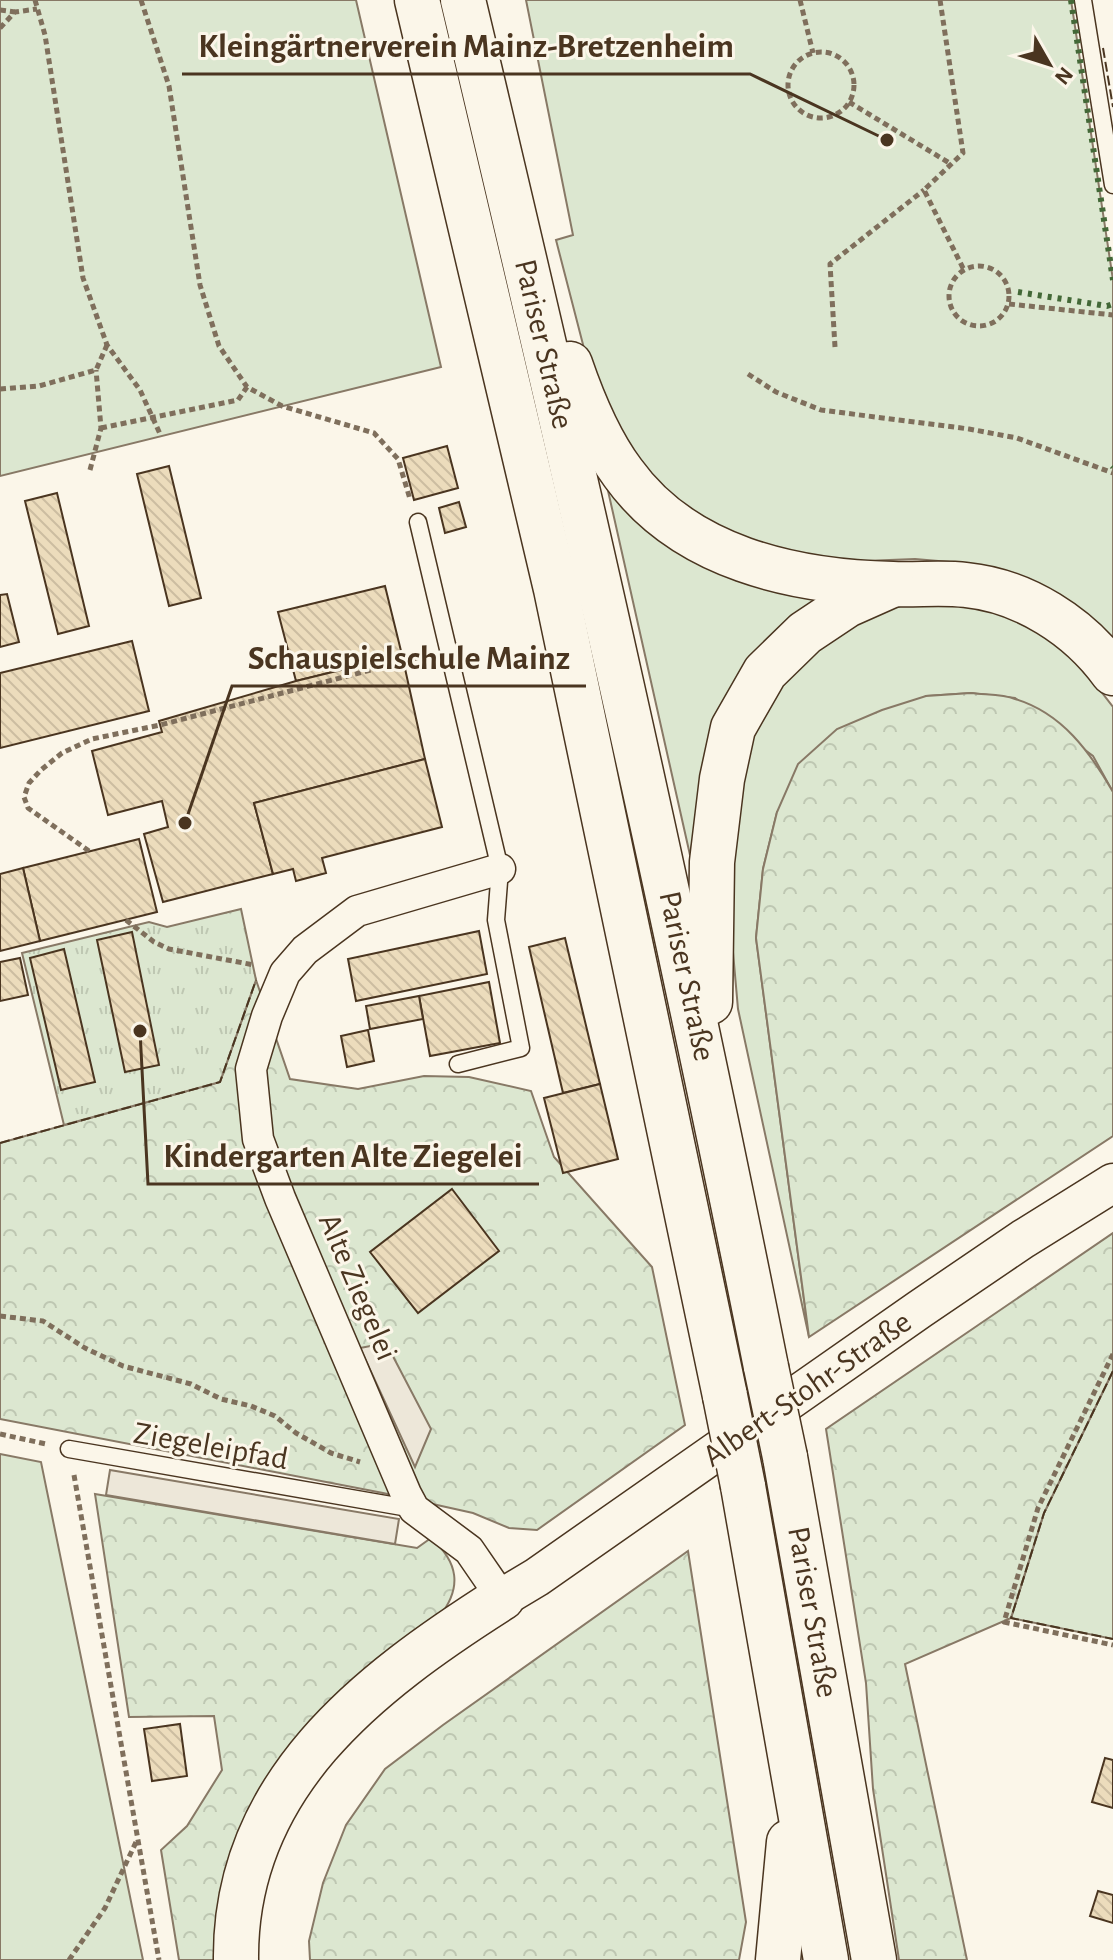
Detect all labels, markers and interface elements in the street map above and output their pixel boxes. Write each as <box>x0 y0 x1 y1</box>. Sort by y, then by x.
callout: Kleingärtnerverein Mainz-Bretzenheim <box>182 16 750 74</box>
north arrow <box>1009 24 1089 104</box>
text: Kleingärtnerverein Mainz-Bretzenheim <box>198 30 734 64</box>
text: N <box>1050 63 1077 89</box>
street label: Pariser Straße <box>509 256 579 432</box>
callout: Schauspielschule Mainz <box>232 628 586 686</box>
text: Schauspielschule Mainz <box>248 642 570 676</box>
street label: Pariser Straße <box>653 888 721 1064</box>
callout: Kindergarten Alte Ziegelei <box>148 1126 539 1184</box>
text: Kindergarten Alte Ziegelei <box>163 1140 523 1174</box>
street label: Alte Ziegelei <box>313 1209 403 1365</box>
street label: Albert-Stohr-Straße <box>697 1305 917 1473</box>
street label: Ziegeleipfad <box>131 1417 291 1475</box>
street label: Pariser Straße <box>782 1524 844 1700</box>

